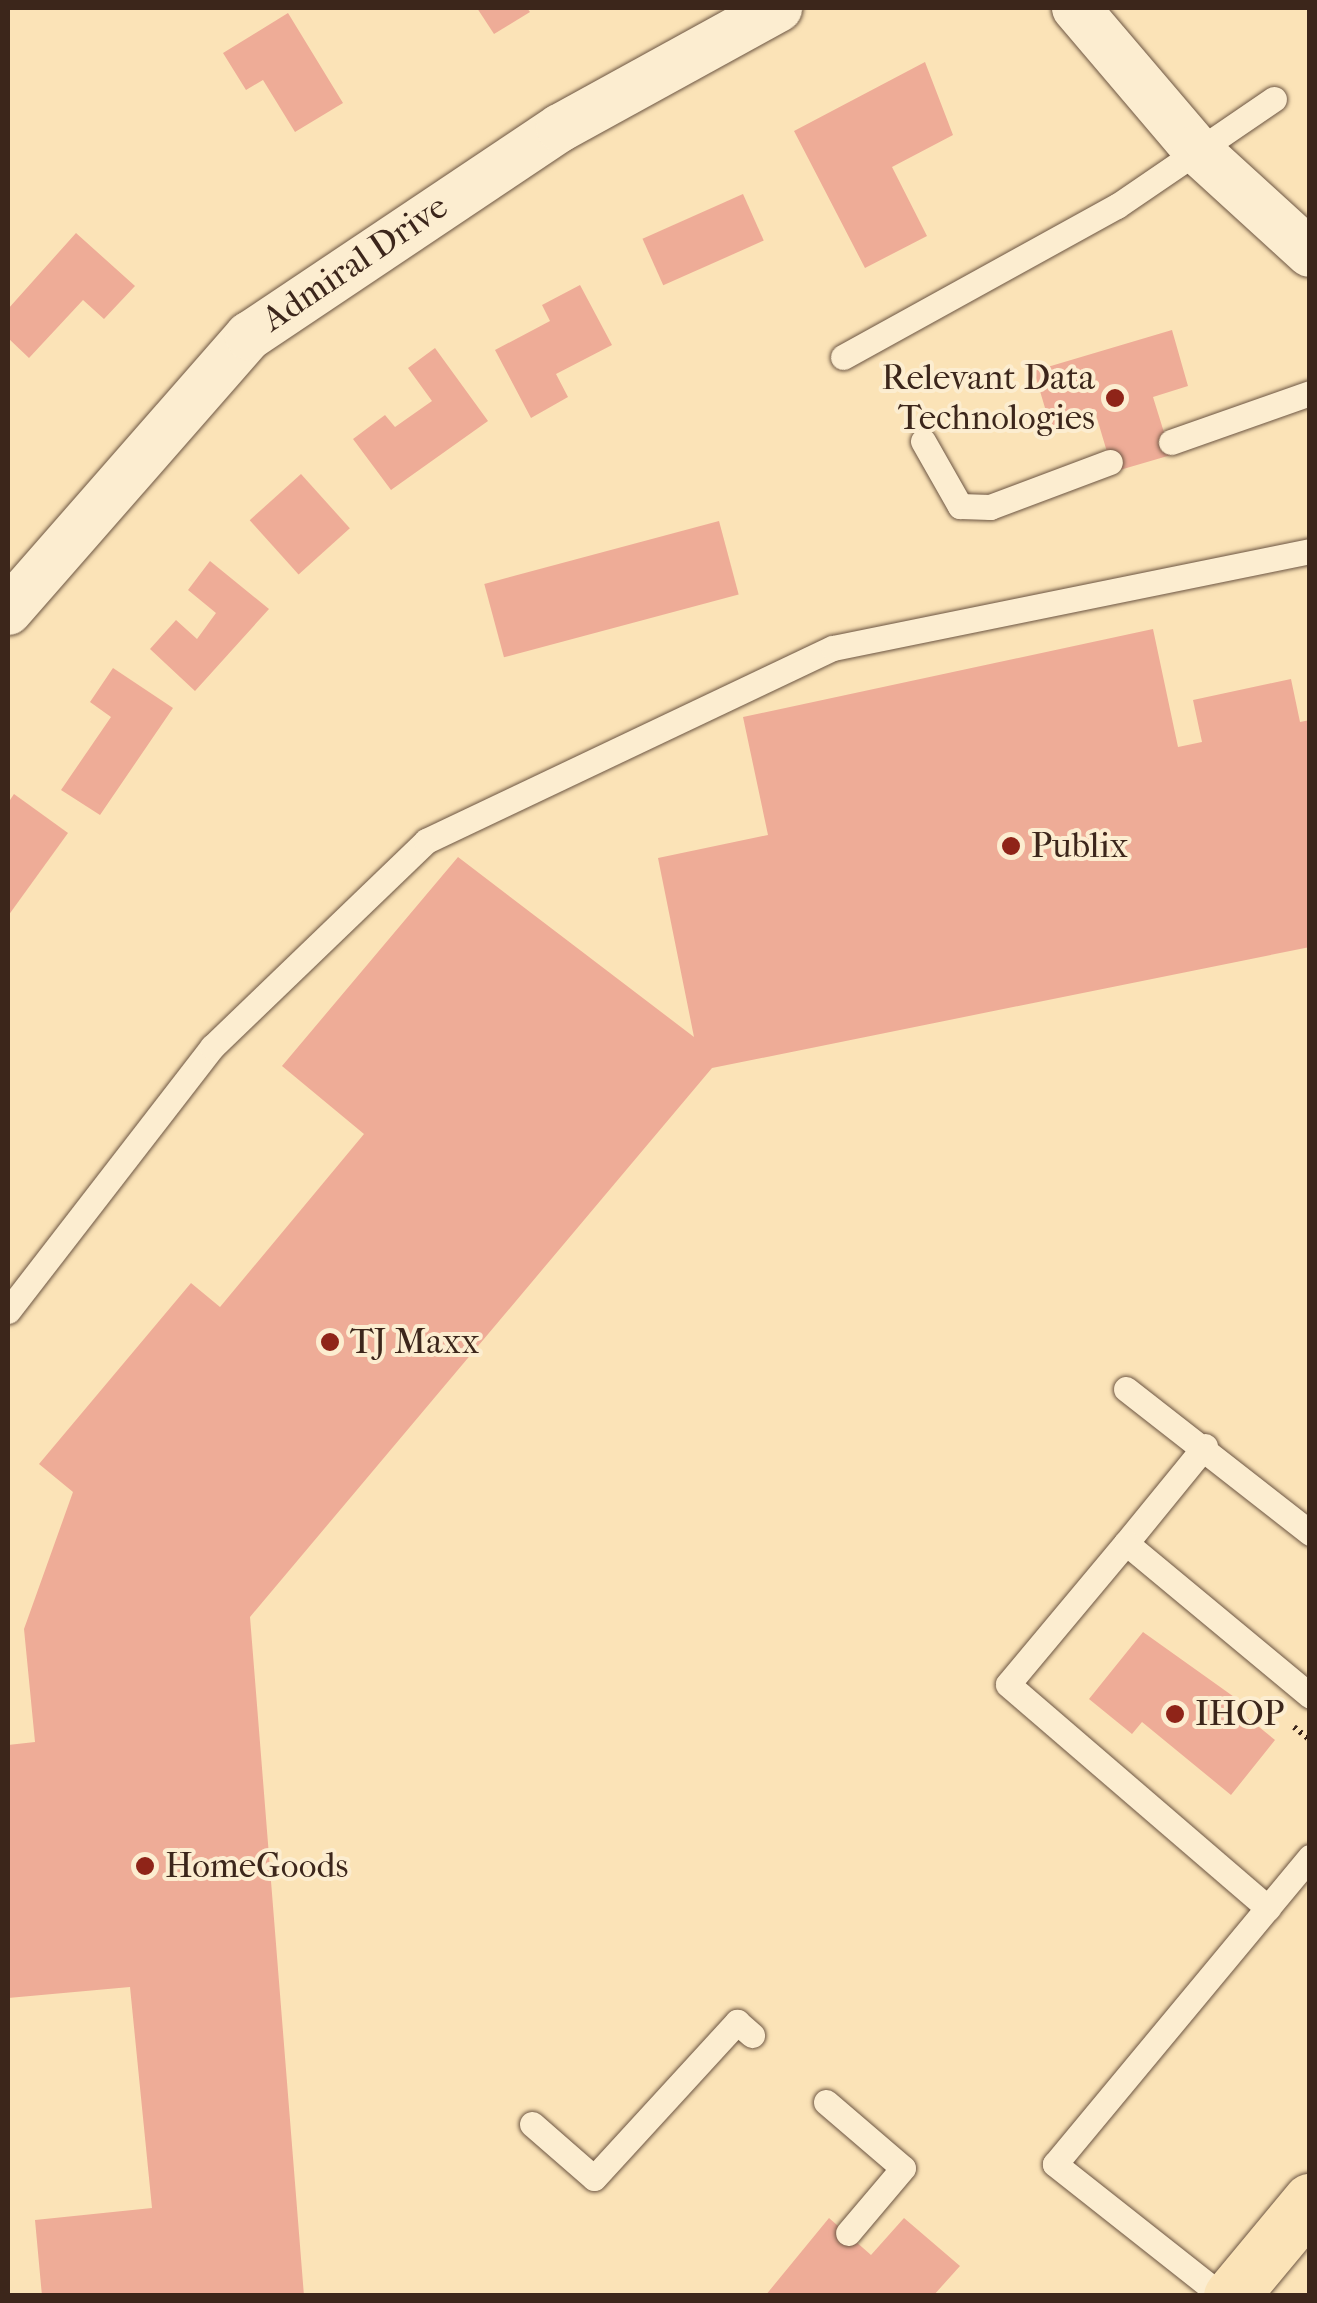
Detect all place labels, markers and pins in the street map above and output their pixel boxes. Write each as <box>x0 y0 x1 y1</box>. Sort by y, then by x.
place label: Relevant Data Technologies <box>882 357 1095 439</box>
marker: Relevant Data Technologies <box>1104 387 1126 409</box>
place label: Publix <box>1031 825 1128 867</box>
marker: Publix <box>1000 835 1022 857</box>
place label: TJ Maxx <box>350 1321 479 1363</box>
marker: TJ Maxx <box>319 1331 341 1353</box>
place label: IHOP <box>1195 1693 1284 1735</box>
marker: IHOP <box>1164 1703 1186 1725</box>
place label: HomeGoods <box>165 1845 348 1887</box>
marker: HomeGoods <box>134 1855 156 1877</box>

